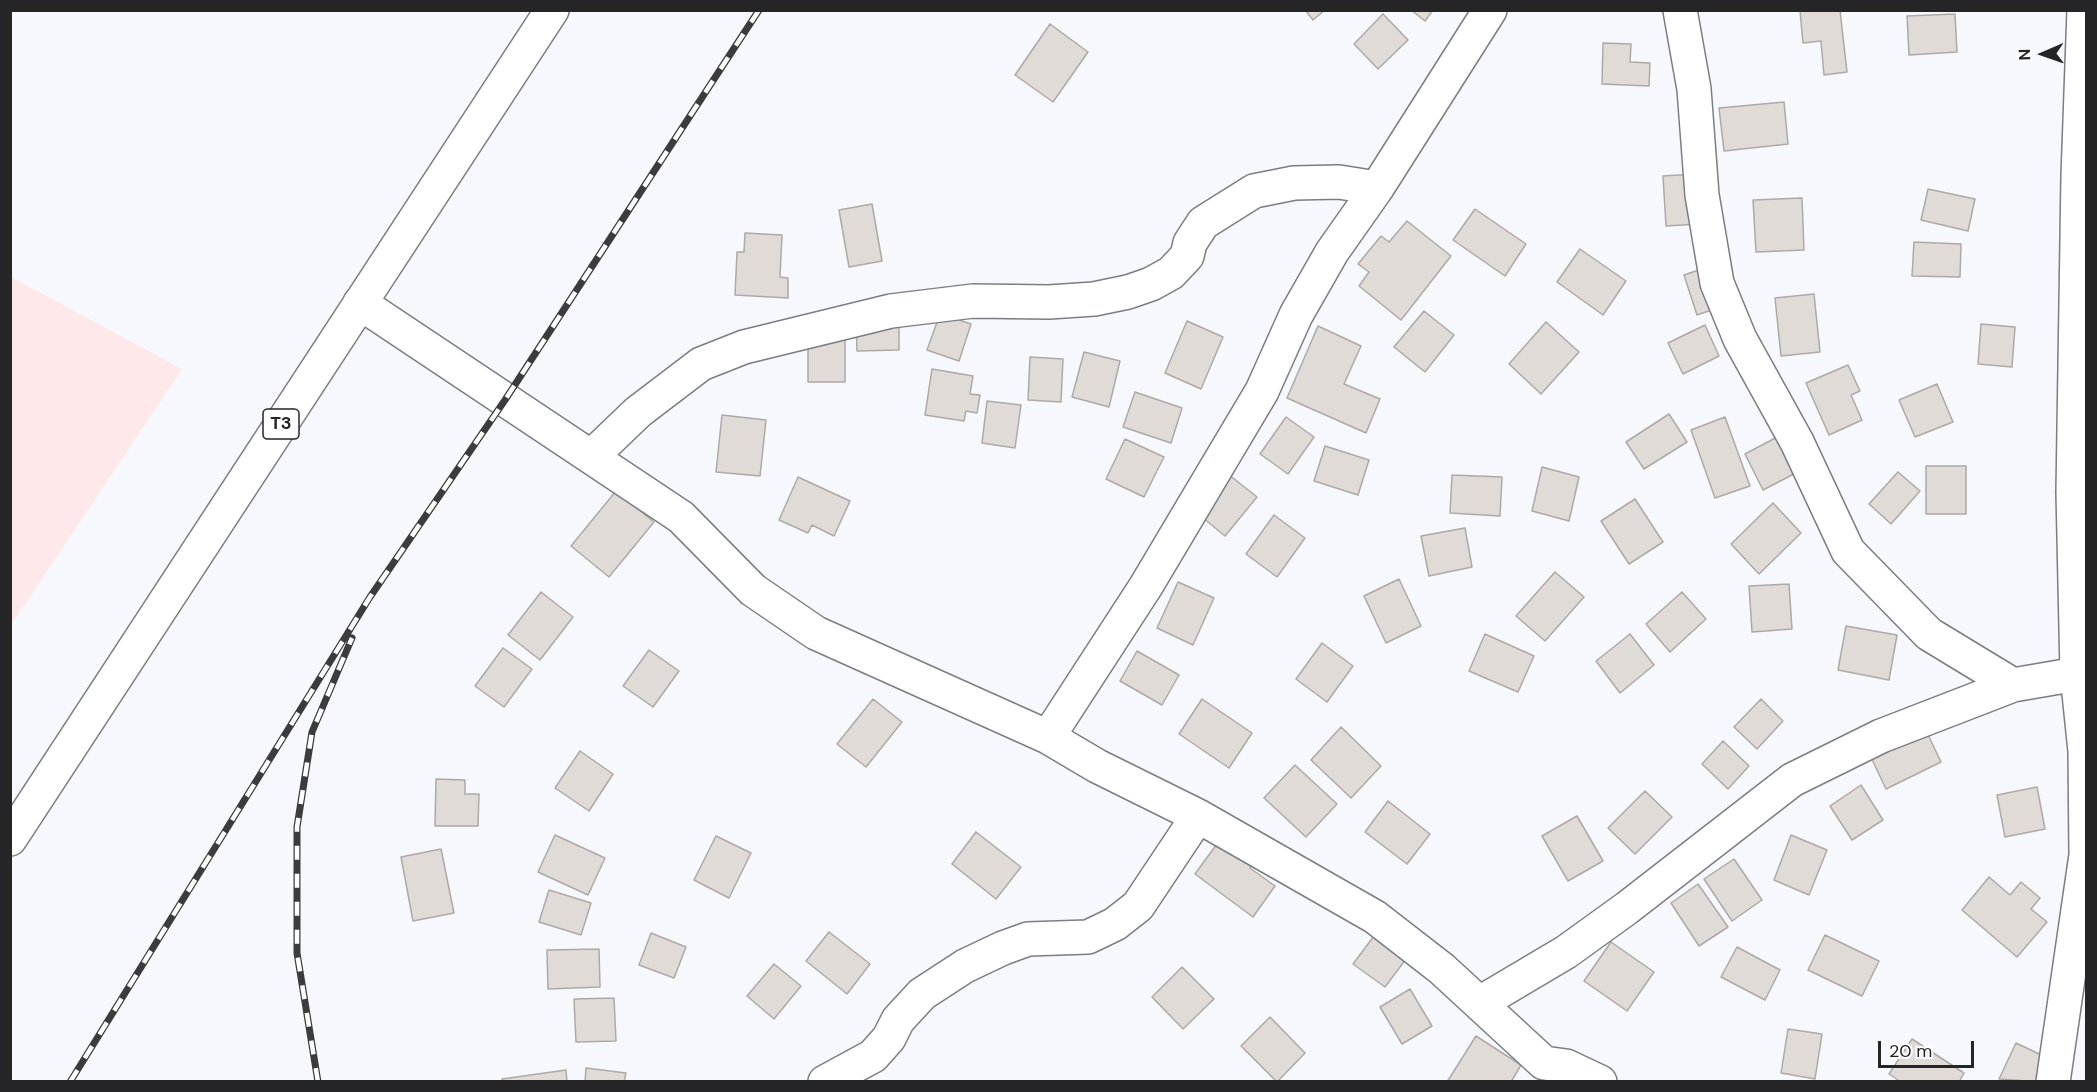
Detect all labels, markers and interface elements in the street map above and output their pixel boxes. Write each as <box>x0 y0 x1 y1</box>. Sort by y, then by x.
north arrow <box>2013 24 2073 84</box>
text: N <box>2014 48 2035 61</box>
road number: T3 <box>263 409 299 439</box>
scale bar <box>1881 1029 1977 1067</box>
text: 20 m <box>1889 1039 1932 1063</box>

